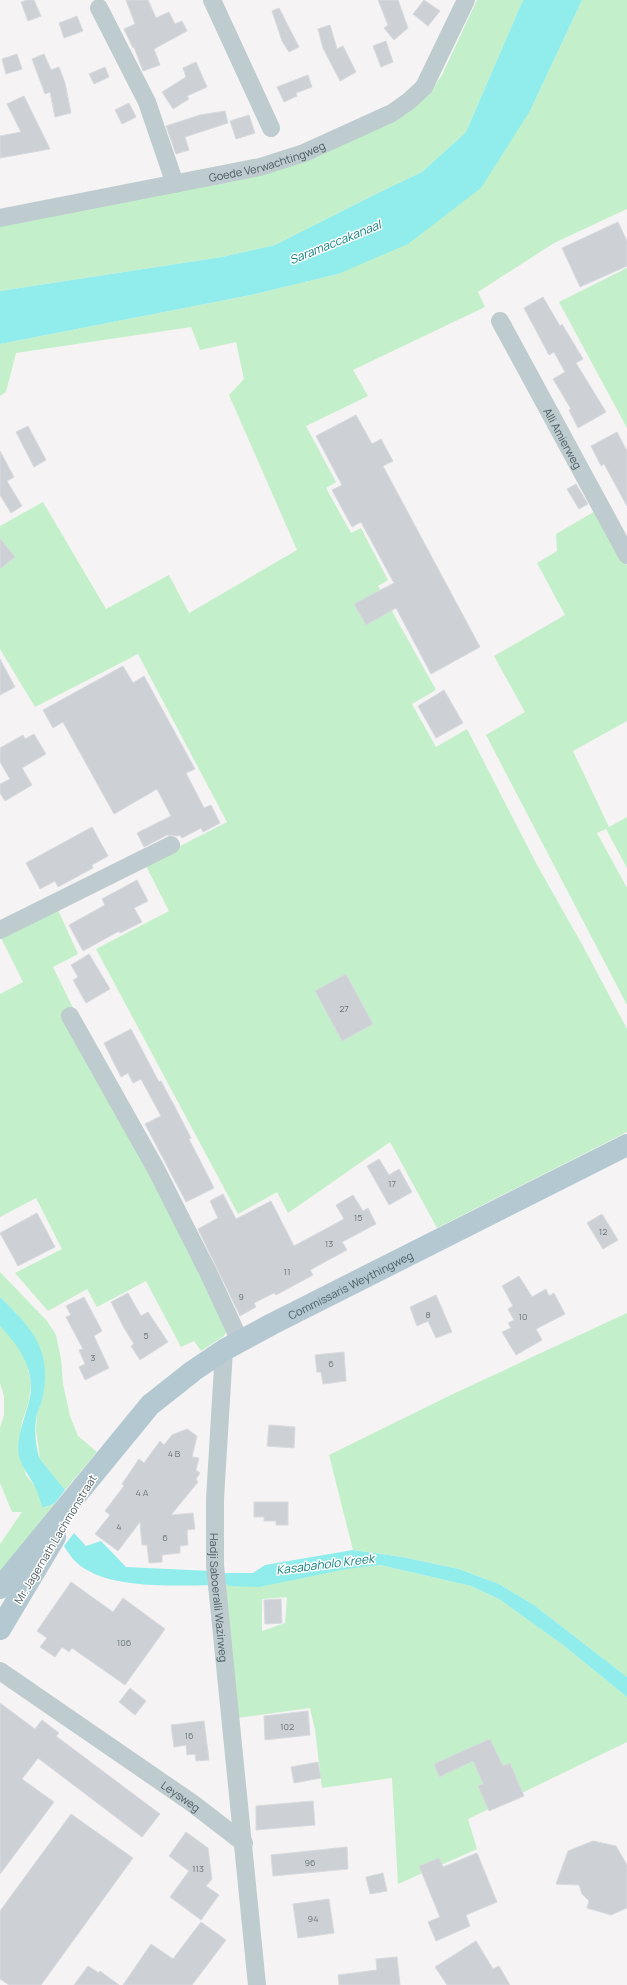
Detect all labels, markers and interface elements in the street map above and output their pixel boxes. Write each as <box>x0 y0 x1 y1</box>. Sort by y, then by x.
street label: Goede Verwachtingweg <box>207 137 327 184</box>
water label: Saramaccakanaal <box>287 215 385 268</box>
street label: Alli Amierweg <box>541 405 586 471</box>
house number: 27 <box>339 1002 349 1015</box>
house number: 17 <box>388 1177 396 1190</box>
house number: 15 <box>354 1211 362 1224</box>
house number: 12 <box>599 1225 607 1238</box>
house number: 13 <box>325 1237 333 1250</box>
street label: Commissaris Weythingweg <box>285 1247 415 1322</box>
house number: 11 <box>283 1265 291 1278</box>
house number: 9 <box>238 1290 244 1303</box>
house number: 8 <box>425 1308 431 1321</box>
house number: 10 <box>519 1310 528 1323</box>
house number: 5 <box>143 1329 149 1342</box>
house number: 3 <box>91 1351 96 1364</box>
house number: 6 <box>328 1357 334 1370</box>
house number: 4 B <box>168 1447 181 1460</box>
street label: Mr. Jagernath Lachmonstraat <box>10 1472 100 1606</box>
house number: 4 A <box>136 1486 149 1499</box>
house number: 4 <box>116 1520 122 1533</box>
house number: 6 <box>162 1531 168 1544</box>
street label: Hadji Saboeralli Wazirweg <box>208 1533 232 1663</box>
water label: Kasabaholo Kreek <box>275 1549 377 1578</box>
house number: 106 <box>117 1636 132 1649</box>
house number: 102 <box>280 1720 294 1733</box>
house number: 16 <box>184 1729 194 1742</box>
street label: Leysweg <box>159 1777 204 1815</box>
house number: 96 <box>304 1856 316 1869</box>
house number: 113 <box>192 1862 204 1875</box>
house number: 94 <box>308 1912 318 1925</box>

